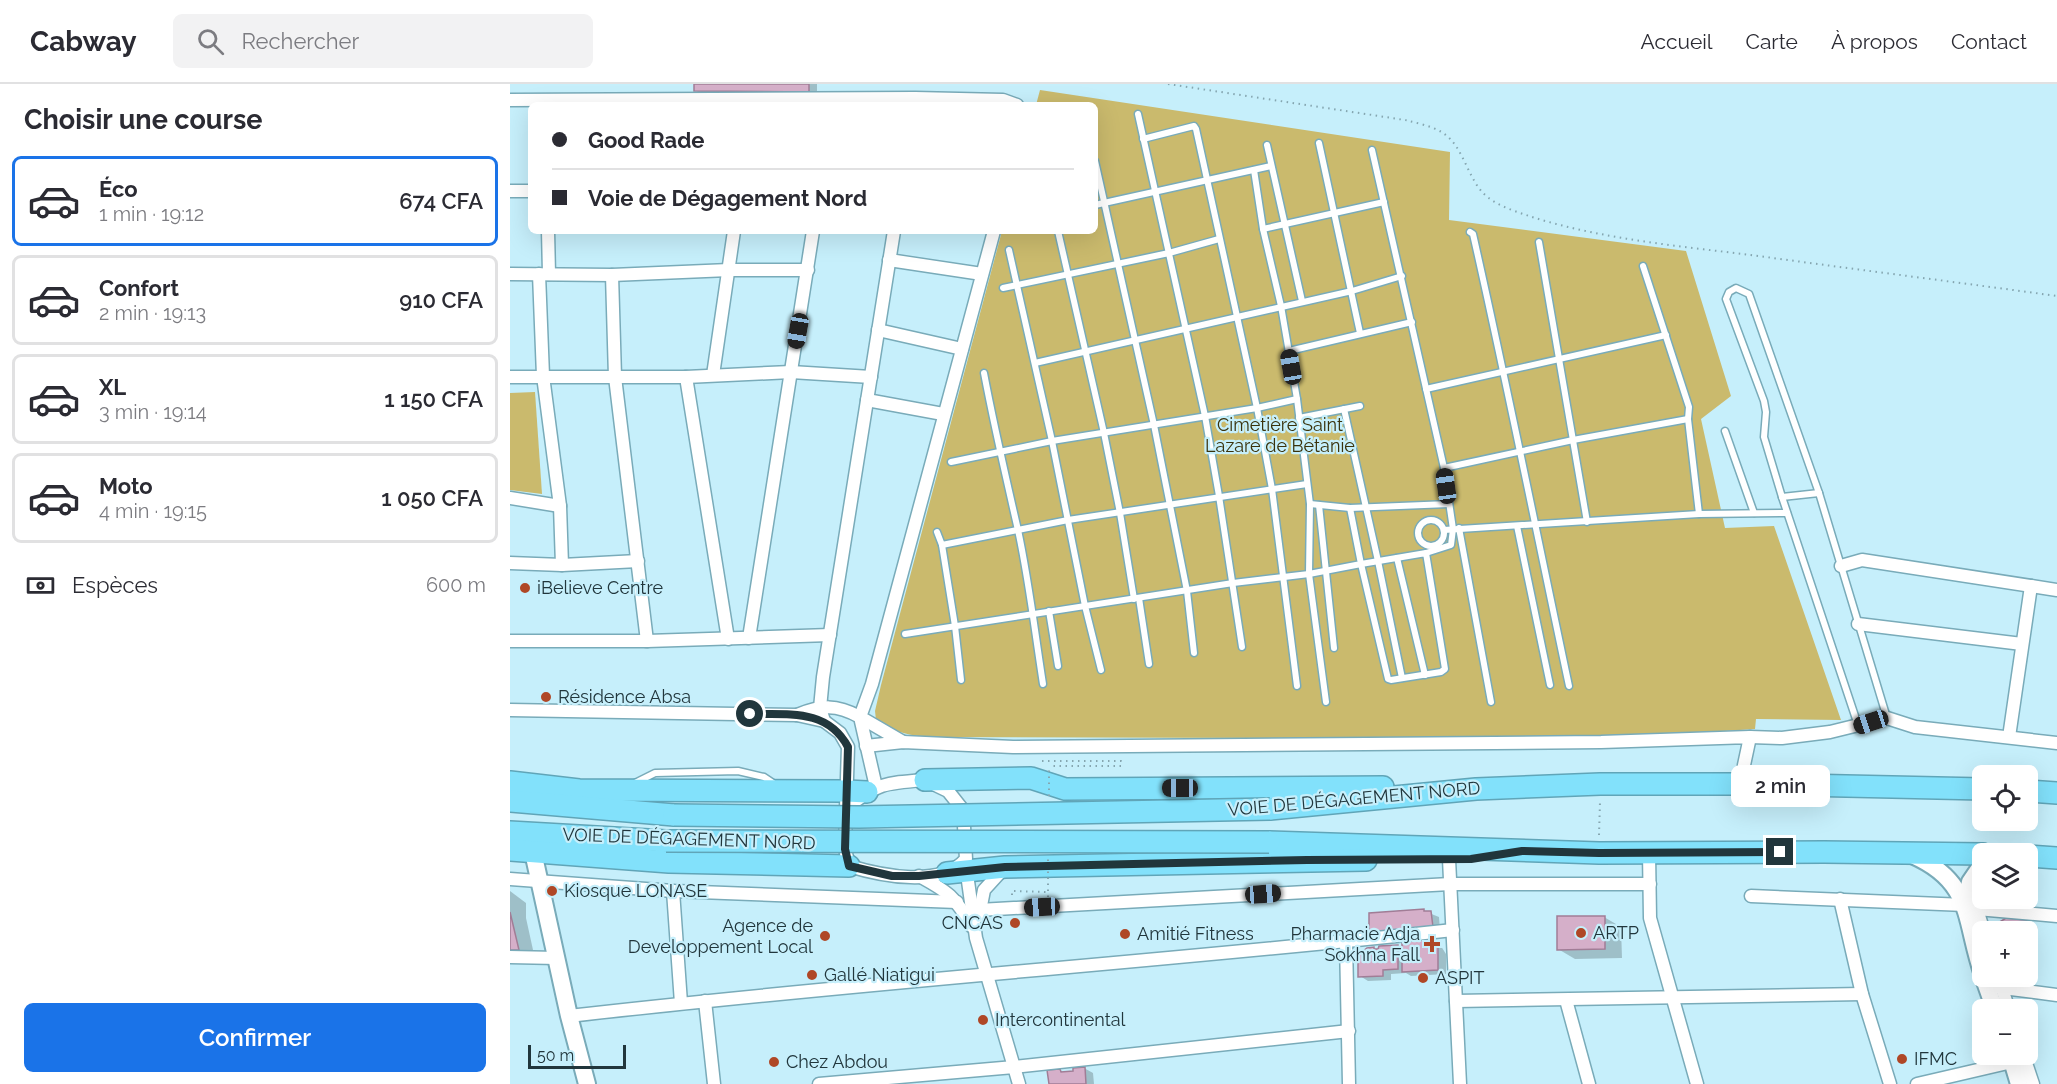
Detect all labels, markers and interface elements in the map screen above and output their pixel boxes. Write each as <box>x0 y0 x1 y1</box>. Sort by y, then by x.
search box <box>173 14 593 68</box>
text: Cabway <box>30 25 137 58</box>
icon: search <box>194 25 227 58</box>
text: Rechercher <box>242 28 359 54</box>
text: Accueil <box>1641 29 1713 54</box>
text: Carte <box>1746 29 1798 54</box>
text: À propos <box>1831 29 1918 54</box>
text: Contact <box>1951 29 2027 54</box>
text: Choisir une course <box>24 104 262 135</box>
text: Good Rade <box>588 127 705 153</box>
icon: car <box>27 174 81 228</box>
text: Éco <box>99 176 138 202</box>
text: Voie de Dégagement Nord <box>588 185 867 211</box>
text: 674 CFA <box>399 188 483 214</box>
text: 1 min · 19:12 <box>99 202 204 226</box>
icon: car <box>27 273 81 327</box>
text: Confort <box>99 275 179 301</box>
text: 910 CFA <box>399 287 483 313</box>
text: 2 min · 19:13 <box>99 301 206 325</box>
car <box>786 312 810 350</box>
car <box>1279 348 1303 386</box>
icon: car <box>27 372 81 426</box>
text: XL <box>99 374 126 400</box>
text: 1 150 CFA <box>384 386 483 412</box>
text: 3 min · 19:14 <box>99 400 207 424</box>
park label: Cimetière Saint Lazare de Bétanie <box>1205 414 1355 456</box>
car <box>1435 467 1457 505</box>
icon: car <box>27 471 81 525</box>
text: Moto <box>99 473 153 499</box>
text: 1 050 CFA <box>381 485 483 511</box>
text: 4 min · 19:15 <box>99 499 207 523</box>
icon: cash <box>24 569 57 602</box>
text: Espèces <box>72 572 158 598</box>
text: 600 m <box>426 573 486 597</box>
place label: iBelieve Centre <box>537 577 663 598</box>
marker: iBelieve Centre <box>518 581 532 595</box>
place label: Résidence Absa <box>558 686 691 707</box>
marker: Résidence Absa <box>539 690 553 704</box>
route start <box>736 700 763 727</box>
car <box>1851 708 1891 736</box>
callout: 2 min <box>1730 765 1830 807</box>
map controls <box>1972 765 2038 1065</box>
button: locate <box>1972 765 2038 831</box>
text: 2 min <box>1755 774 1806 798</box>
street label: VOIE DE DÉGAGEMENT NORD <box>1227 776 1481 820</box>
car <box>1162 779 1198 797</box>
street label: VOIE DE DÉGAGEMENT NORD <box>562 823 816 853</box>
route end <box>1766 838 1793 865</box>
button: layers <box>1972 843 2038 909</box>
place label: Kiosque LONASE <box>564 880 707 901</box>
marker: Kiosque LONASE <box>545 884 559 898</box>
car <box>1244 884 1282 904</box>
car <box>1024 897 1060 917</box>
place label: CNCAS <box>942 912 1003 933</box>
place label: Agence de Developpement Local <box>628 915 813 957</box>
marker: CNCAS <box>1008 916 1022 930</box>
button: + <box>1972 921 2038 987</box>
place label: ARTP <box>1593 922 1639 943</box>
place label: Amitié Fitness <box>1137 923 1254 944</box>
place label: Pharmacie Adja Sokhna Fall <box>1290 923 1420 965</box>
marker: ARTP <box>1574 926 1588 940</box>
marker: Amitié Fitness <box>1118 927 1132 941</box>
marker: Agence de Developpement Local <box>818 929 832 943</box>
marker: Pharmacie Adja Sokhna Fall <box>1425 937 1439 951</box>
place label: Gallé Niatigui <box>824 964 935 985</box>
place label: ASPIT <box>1435 967 1485 988</box>
marker: Gallé Niatigui <box>805 968 819 982</box>
marker: ASPIT <box>1416 971 1430 985</box>
button: − <box>1972 999 2038 1065</box>
button: Confirmer <box>24 1003 486 1072</box>
place label: Intercontinental <box>995 1009 1125 1030</box>
marker: Intercontinental <box>976 1013 990 1027</box>
scale bar <box>528 1042 626 1070</box>
text: 50 m <box>537 1046 574 1065</box>
place label: IFMC <box>1914 1048 1957 1069</box>
place label: Chez Abdou <box>786 1051 888 1072</box>
marker: IFMC <box>1895 1052 1909 1066</box>
marker: Chez Abdou <box>767 1055 781 1069</box>

